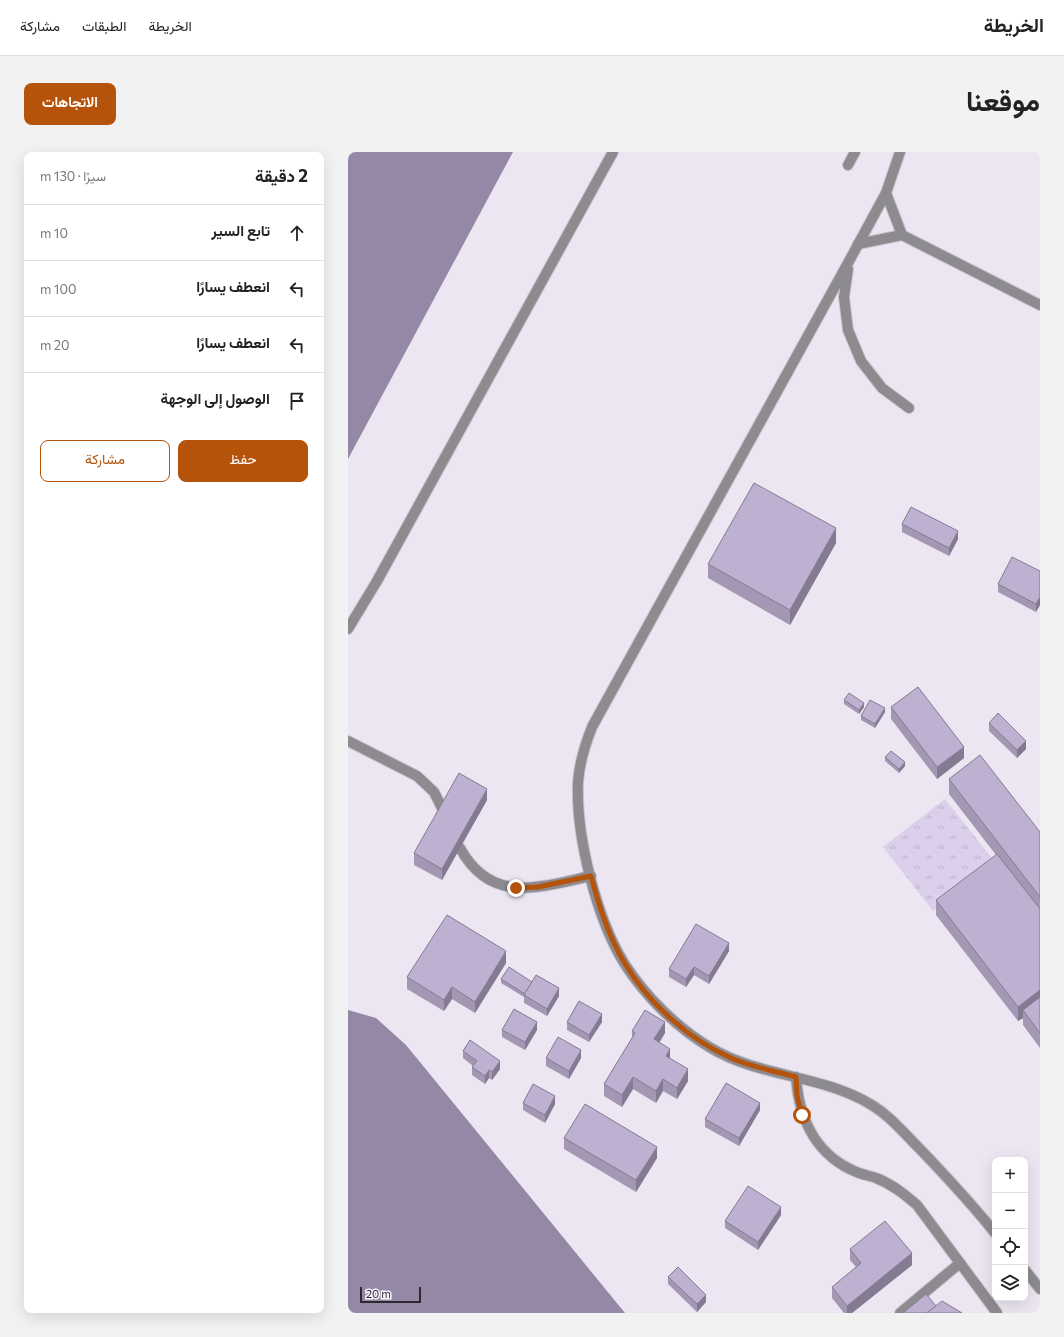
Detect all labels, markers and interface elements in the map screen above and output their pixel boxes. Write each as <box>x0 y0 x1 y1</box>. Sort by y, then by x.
text: الخريطة <box>984 13 1044 36</box>
text: مشاركة <box>20 17 60 34</box>
text: الطبقات <box>82 17 126 34</box>
text: الخريطة <box>148 17 192 34</box>
button: الاتجاهات <box>24 83 116 125</box>
text: موقعنا <box>966 83 1040 117</box>
text: 2 دقيقة <box>255 165 308 186</box>
text: سيرًا · 130 m <box>40 168 106 184</box>
text: تابع السير <box>211 221 270 239</box>
icon: ahead <box>286 222 308 244</box>
text: 10 m <box>40 225 68 241</box>
text: انعطف يسارًا <box>196 277 270 295</box>
icon: left <box>286 278 308 300</box>
text: 100 m <box>40 281 76 297</box>
text: انعطف يسارًا <box>196 333 270 351</box>
icon: left <box>286 334 308 356</box>
text: 20 m <box>40 337 70 353</box>
text: الوصول إلى الوجهة <box>161 389 270 407</box>
icon: arrive <box>286 390 308 412</box>
button: مشاركة <box>40 440 170 482</box>
button: حفظ <box>178 440 308 482</box>
route end <box>507 879 525 897</box>
route start <box>793 1106 811 1124</box>
map controls <box>992 1157 1028 1301</box>
button: + <box>992 1157 1028 1193</box>
button: − <box>992 1193 1028 1229</box>
button: locate <box>992 1229 1028 1265</box>
button: layers <box>992 1265 1028 1301</box>
scale bar <box>360 1285 421 1304</box>
text: 20 m <box>366 1287 391 1300</box>

